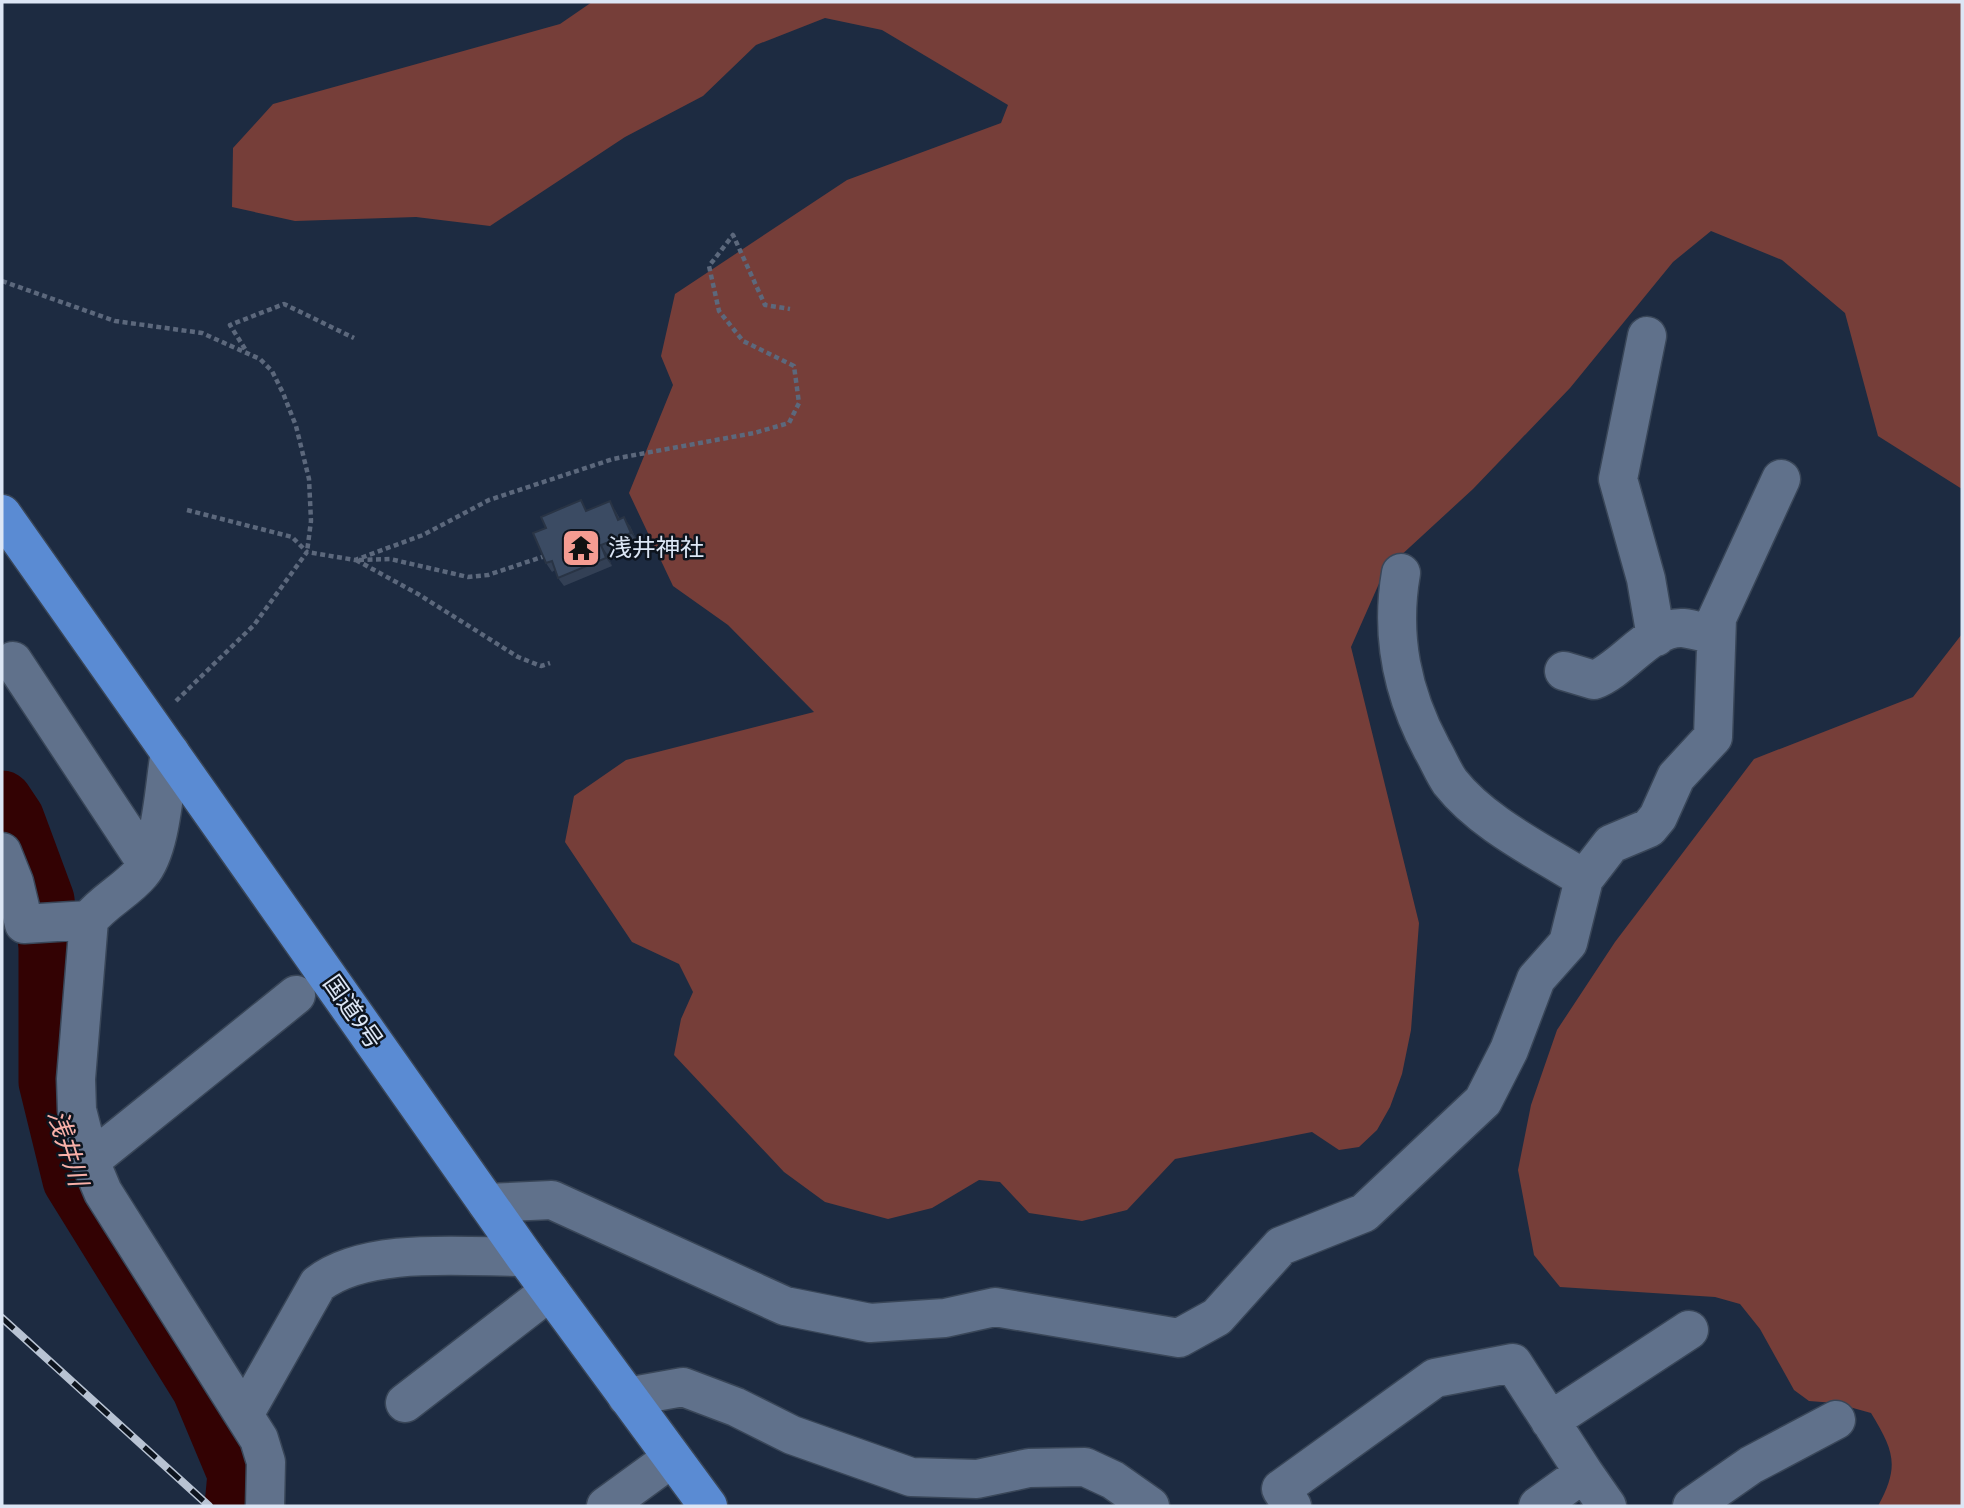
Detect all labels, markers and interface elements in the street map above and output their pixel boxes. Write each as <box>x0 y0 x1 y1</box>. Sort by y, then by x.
temple icon: 浅井神社 <box>560 527 602 569</box>
place label: 浅井神社 <box>608 534 704 561</box>
street label: 国道9号 <box>318 970 388 1054</box>
water label: 浅井川 <box>42 1106 95 1193</box>

